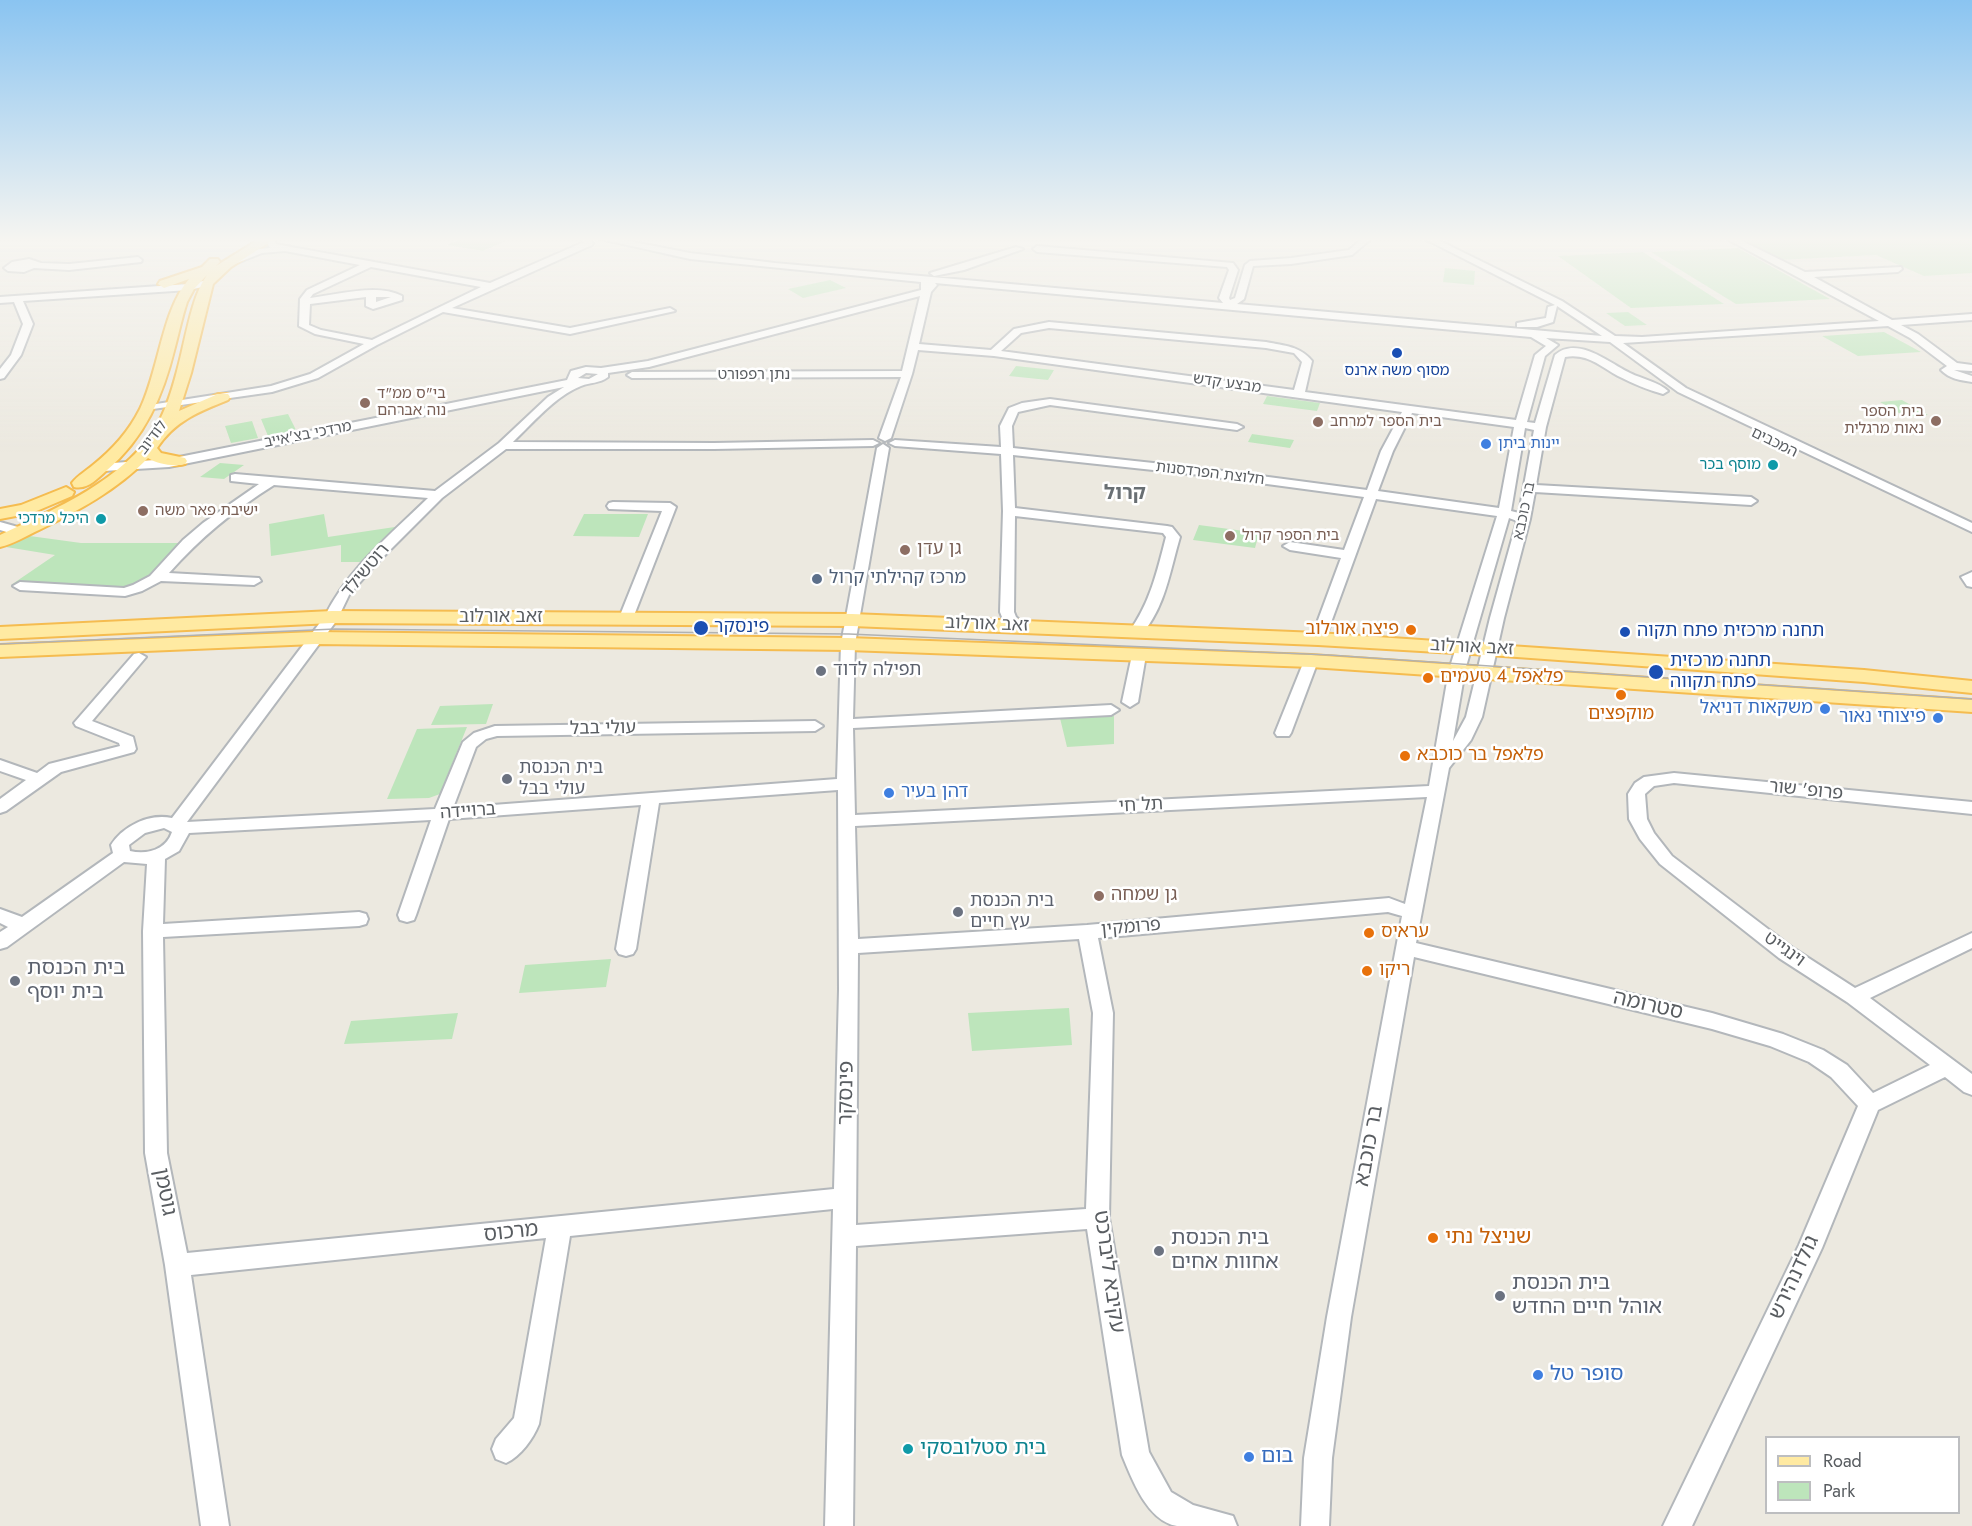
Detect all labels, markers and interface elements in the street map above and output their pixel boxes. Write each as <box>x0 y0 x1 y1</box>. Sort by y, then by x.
marker: מסוף משה ארנס <box>1390 346 1404 360</box>
place label: מסוף משה ארנס <box>1345 362 1449 380</box>
street label: נתן רפפורט <box>718 366 790 384</box>
street label: מבצע קדש <box>1192 370 1262 398</box>
place label: בי"ס ממ"ד נוה אברהם <box>377 385 446 420</box>
marker: בי"ס ממ"ד נוה אברהם <box>358 396 372 410</box>
place label: בית הספר נאות מרגלית <box>1844 403 1924 438</box>
place label: בית הספר למרחב <box>1330 413 1442 431</box>
marker: בית הספר נאות מרגלית <box>1929 414 1943 428</box>
marker: בית הספר למרחב <box>1311 415 1325 429</box>
street label: לודיוב <box>134 417 172 459</box>
street label: מרדכי בצ'אייב <box>263 418 353 452</box>
street label: המכבים <box>1748 424 1800 462</box>
place label: יינות ביתן <box>1498 435 1560 453</box>
marker: יינות ביתן <box>1479 437 1493 451</box>
place label: מוסף בכר <box>1700 456 1761 474</box>
street label: חלוצת הפרדסנות <box>1155 458 1265 490</box>
marker: מוסף בכר <box>1766 458 1780 472</box>
street label: בר כוכבא <box>1510 480 1540 542</box>
district label: קרול <box>1104 482 1146 506</box>
place label: ישיבת פאר משה <box>155 502 258 520</box>
marker: ישיבת פאר משה <box>136 504 150 518</box>
place label: היכל מרדכי <box>18 510 89 528</box>
marker: היכל מרדכי <box>94 512 108 526</box>
place label: בית הספר קרול <box>1242 527 1339 545</box>
marker: בית הספר קרול <box>1223 529 1237 543</box>
place label: גן עדן <box>917 539 961 561</box>
street label: רוטשילד <box>337 540 395 602</box>
marker: גן עדן <box>898 543 912 557</box>
place label: מרכז קהילתי קרול <box>829 568 966 590</box>
marker: מרכז קהילתי קרול <box>810 572 824 586</box>
street label: זאב אורלוב <box>459 607 543 629</box>
street label: זאב אורלוב <box>945 613 1029 637</box>
place label: פינסקר <box>714 617 769 639</box>
marker: פינסקר <box>692 619 710 637</box>
place label: פיצה אורלוב <box>1305 619 1399 641</box>
place label: תחנה מרכזית פתח תקוה <box>1637 621 1824 643</box>
marker: פיצה אורלוב <box>1404 623 1418 637</box>
marker: תחנה מרכזית פתח תקוה <box>1618 625 1632 639</box>
street label: זאב אורלוב <box>1429 635 1515 661</box>
place label: תחנה מרכזית פתח תקווה <box>1670 651 1771 694</box>
place label: תפילה לדוד <box>833 660 921 682</box>
marker: תחנה מרכזית פתח תקווה <box>1647 663 1665 681</box>
marker: תפילה לדוד <box>814 664 828 678</box>
place label: פלאפל 4 טעמים <box>1440 667 1564 689</box>
marker: פלאפל 4 טעמים <box>1421 671 1435 685</box>
marker: מוקפצים <box>1614 688 1628 702</box>
place label: משקאות דניאל <box>1700 698 1813 720</box>
marker: משקאות דניאל <box>1818 702 1832 716</box>
place label: מוקפצים <box>1588 704 1654 726</box>
place label: פיצוחי נאור <box>1839 707 1926 729</box>
marker: פיצוחי נאור <box>1931 711 1945 725</box>
street label: עולי בבל <box>570 718 636 740</box>
place label: פלאפל בר כוכבא <box>1417 745 1544 767</box>
marker: פלאפל בר כוכבא <box>1398 749 1412 763</box>
place label: בית הכנסת עולי בבל <box>519 758 603 800</box>
marker: בית הכנסת עולי בבל <box>500 772 514 786</box>
street label: פרופ' שור <box>1768 776 1844 806</box>
place label: דהן בעיר <box>901 782 968 804</box>
marker: דהן בעיר <box>882 786 896 800</box>
street label: תל חי <box>1118 794 1164 818</box>
street label: ברויידה <box>439 799 497 825</box>
place label: גן שמחה <box>1111 885 1177 907</box>
marker: גן שמחה <box>1092 889 1106 903</box>
place label: בית הכנסת עץ חיים <box>970 891 1054 934</box>
marker: בית הכנסת עץ חיים <box>951 905 965 919</box>
street label: פרומקין <box>1100 915 1162 941</box>
place label: עראיס <box>1381 922 1429 944</box>
marker: עראיס <box>1362 926 1376 940</box>
street label: וינגייט <box>1759 928 1809 972</box>
place label: בית הכנסת בית יוסף <box>27 956 125 1006</box>
place label: ריקו <box>1379 960 1410 982</box>
marker: ריקו <box>1360 964 1374 978</box>
marker: בית הכנסת בית יוסף <box>8 974 22 988</box>
street label: סטרומה <box>1611 986 1685 1026</box>
street label: פינסקר <box>834 1061 860 1125</box>
street label: בר כוכבא <box>1350 1103 1390 1189</box>
street label: גוטמן <box>147 1166 181 1218</box>
street label: עקיבא ליברכט <box>1087 1209 1129 1335</box>
street label: מרכוס <box>482 1218 540 1248</box>
place label: שניצל נתי <box>1445 1225 1531 1251</box>
place label: בית הכנסת אחוות אחים <box>1171 1226 1279 1276</box>
marker: שניצל נתי <box>1426 1231 1440 1245</box>
street label: גולדנהירש <box>1765 1232 1825 1324</box>
marker: בית הכנסת אחוות אחים <box>1152 1244 1166 1258</box>
place label: בית הכנסת אוהל חיים החדש <box>1512 1271 1662 1321</box>
marker: בית הכנסת אוהל חיים החדש <box>1493 1289 1507 1303</box>
place label: סופר טל <box>1550 1362 1624 1388</box>
marker: סופר טל <box>1531 1368 1545 1382</box>
place label: בית סטלובסקי <box>920 1436 1047 1462</box>
legend <box>1765 1436 1960 1514</box>
marker: בית סטלובסקי <box>901 1442 915 1456</box>
place label: בום <box>1261 1444 1293 1470</box>
text: Road <box>1823 1448 1862 1474</box>
marker: בום <box>1242 1450 1256 1464</box>
text: Park <box>1823 1478 1855 1504</box>

